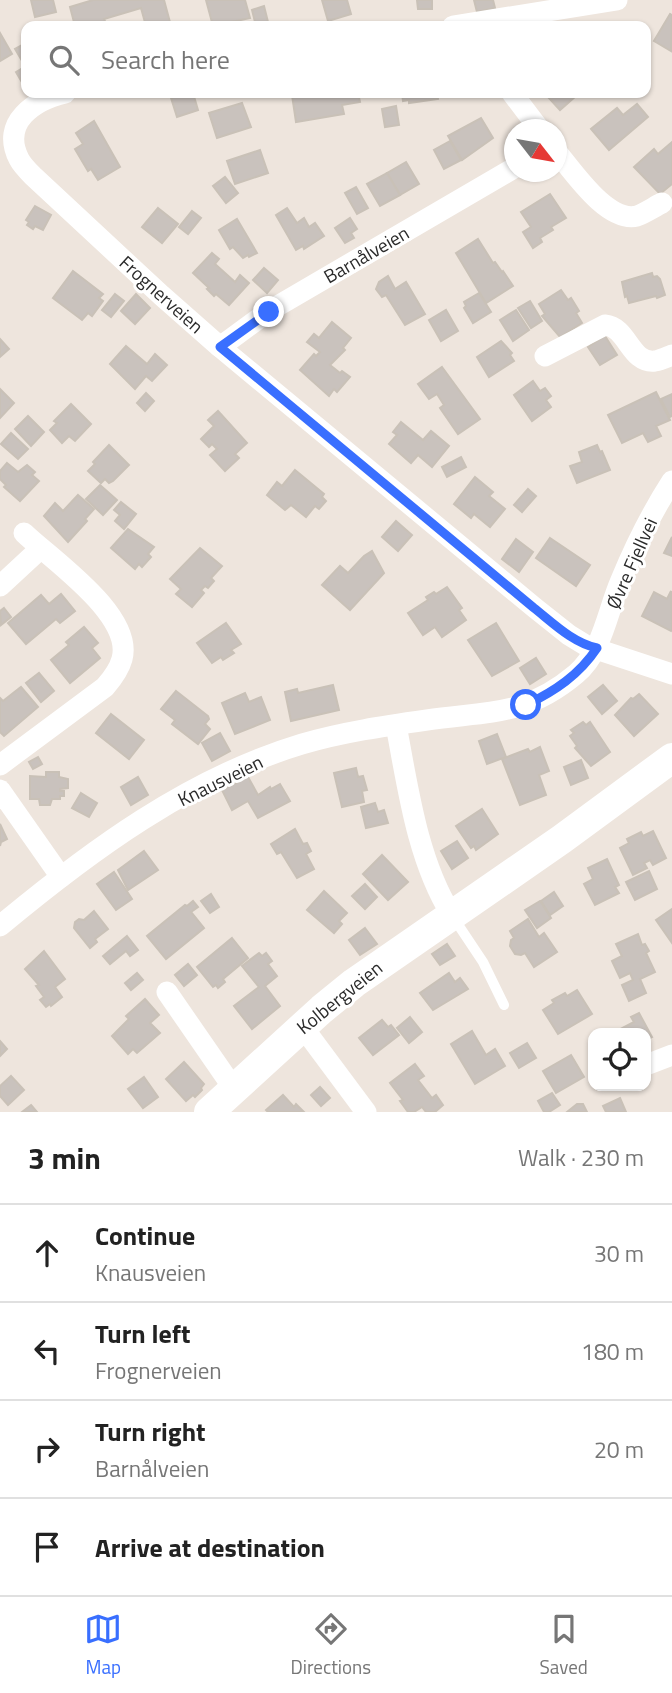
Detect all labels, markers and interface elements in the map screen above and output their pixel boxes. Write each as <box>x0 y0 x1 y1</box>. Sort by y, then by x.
search box <box>21 21 651 98</box>
text: Search here <box>101 40 230 79</box>
icon: search <box>45 41 83 79</box>
north arrow <box>504 119 567 182</box>
street label: Barnålveien <box>318 218 414 290</box>
street label: Frognerveien <box>113 248 211 340</box>
route end <box>253 296 284 327</box>
street label: Øvre Fjellvei <box>598 513 664 613</box>
route start <box>510 689 541 720</box>
street label: Knausveien <box>172 747 268 813</box>
street label: Kolbergveien <box>290 953 388 1041</box>
map controls <box>588 1028 651 1091</box>
button: locate <box>588 1028 651 1091</box>
text: 3 min <box>28 1135 101 1181</box>
text: Walk · 230 m <box>518 1140 644 1175</box>
text: Continue <box>95 1216 195 1255</box>
icon: ahead <box>28 1234 66 1272</box>
text: 30 m <box>594 1236 644 1271</box>
text: Knausveien <box>95 1255 206 1290</box>
text: Turn left <box>95 1314 190 1353</box>
icon: left <box>28 1332 66 1370</box>
text: 180 m <box>581 1334 644 1369</box>
text: Frognerveien <box>95 1353 222 1388</box>
text: Turn right <box>95 1412 206 1451</box>
icon: right <box>28 1430 66 1468</box>
text: 20 m <box>594 1432 644 1467</box>
text: Barnålveien <box>95 1451 209 1486</box>
icon: arrive <box>28 1528 66 1566</box>
text: Arrive at destination <box>95 1528 325 1567</box>
tab: Map <box>84 1610 122 1681</box>
tab: Directions <box>291 1610 371 1681</box>
tab: Saved <box>539 1610 588 1681</box>

